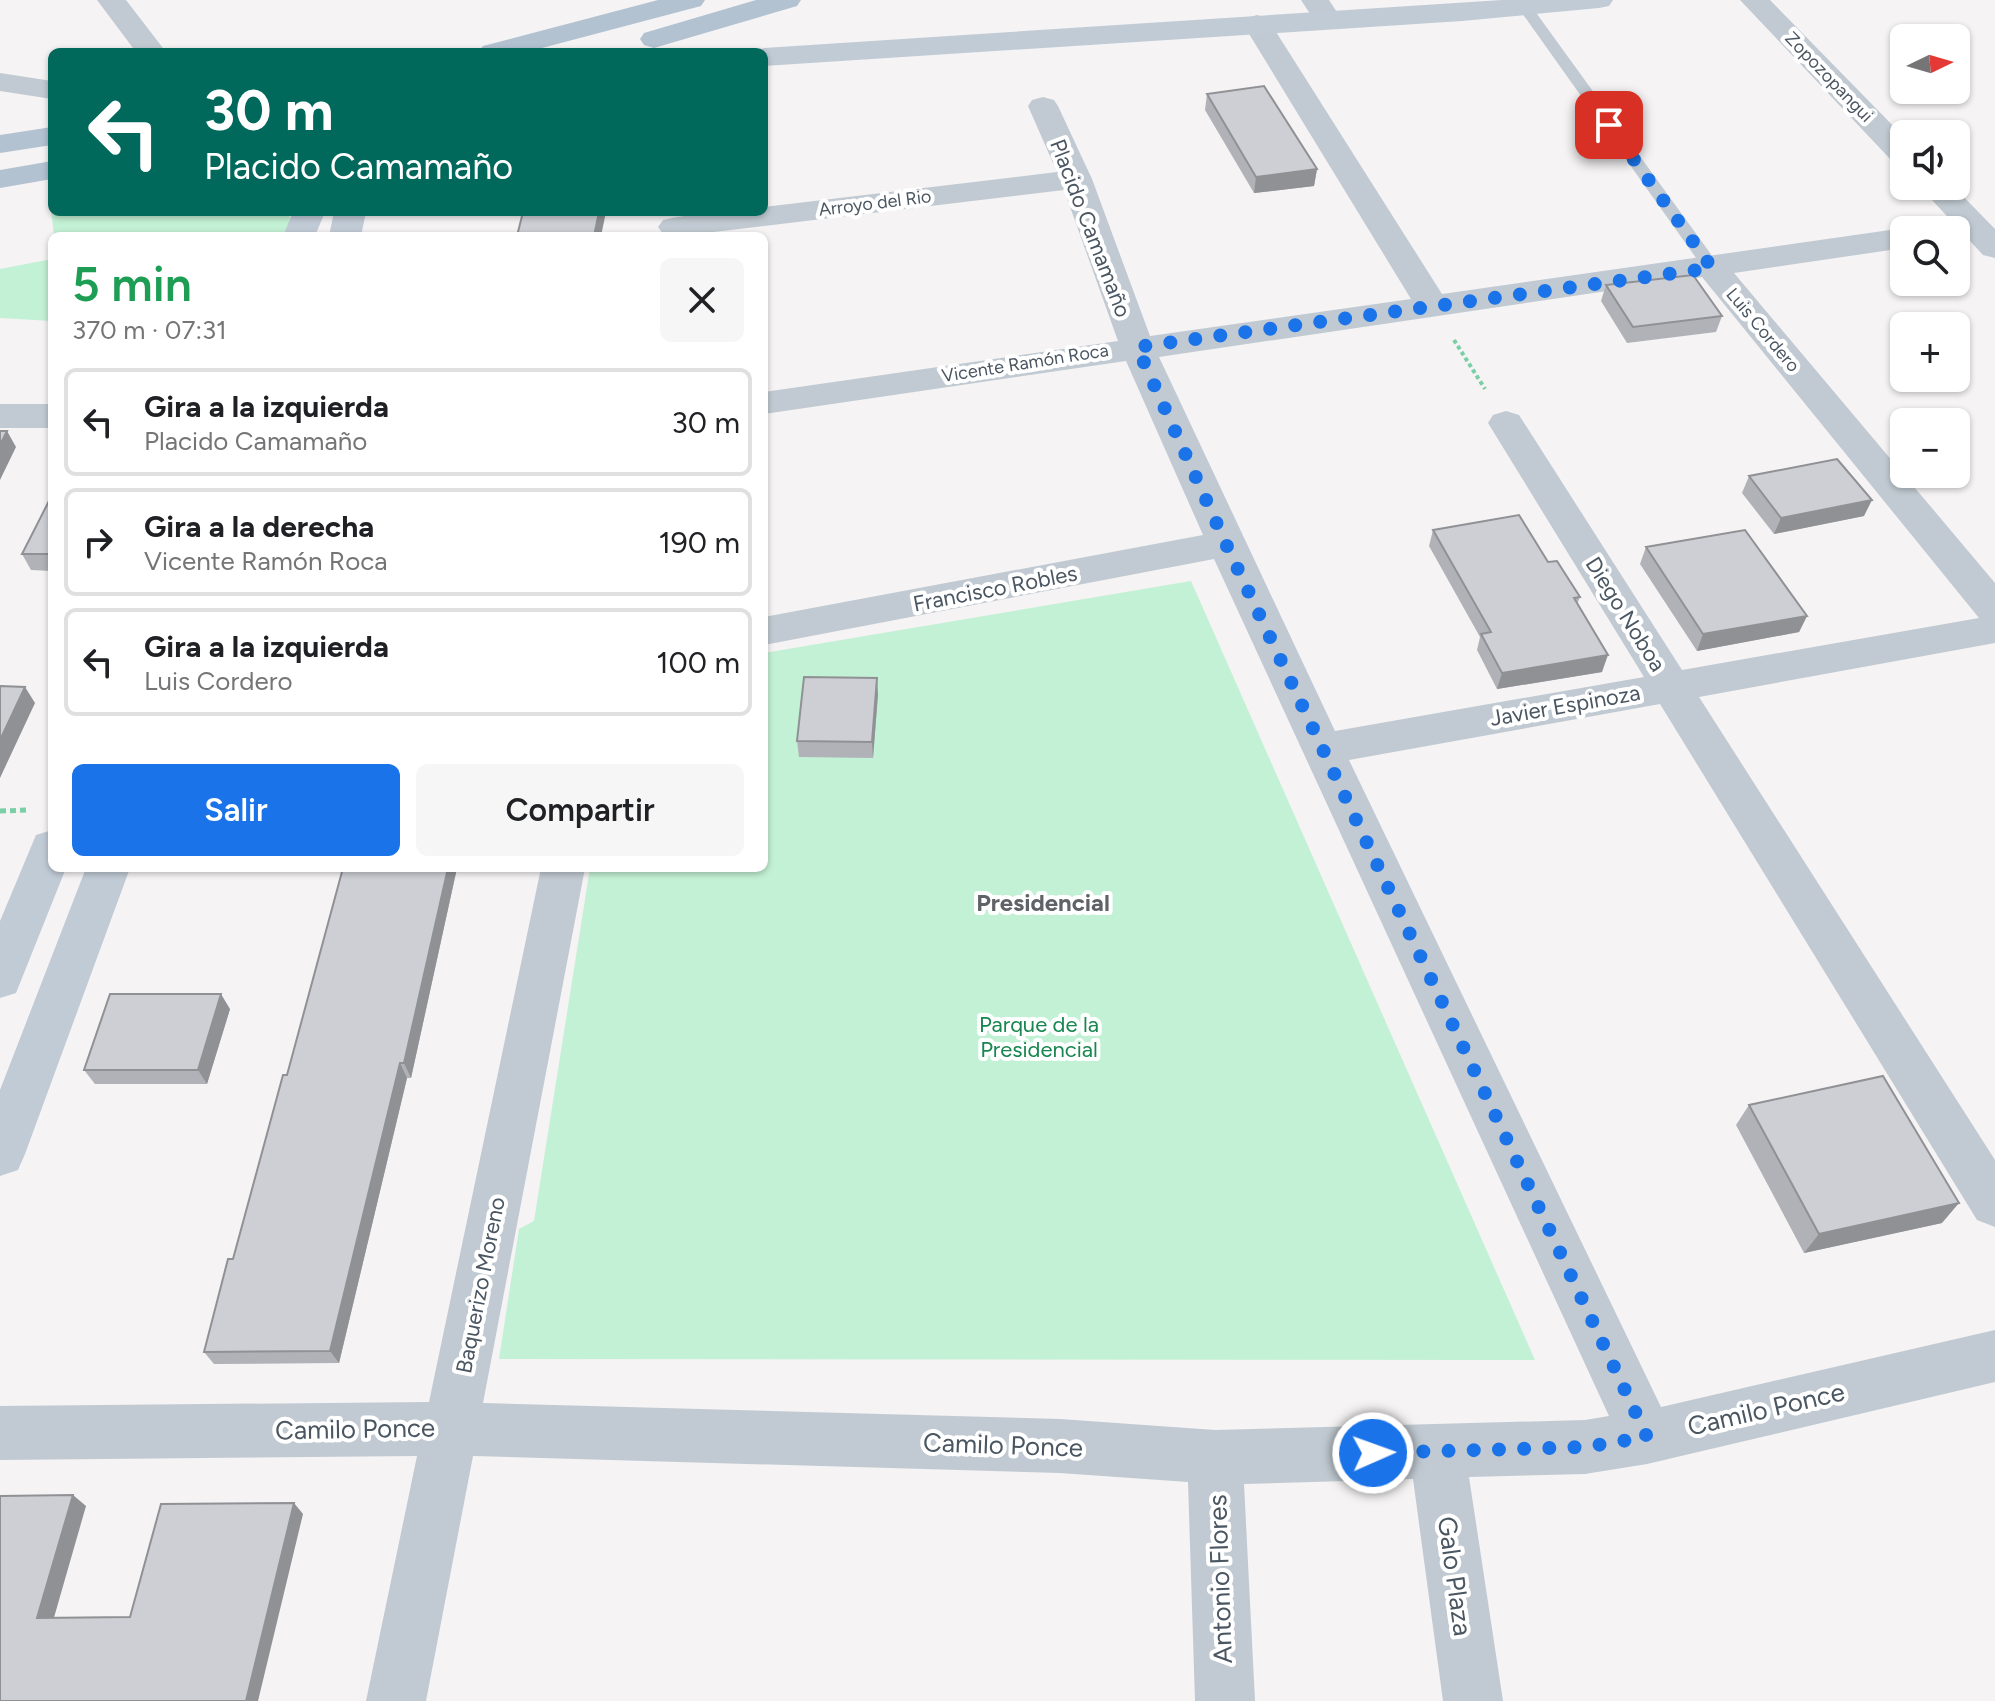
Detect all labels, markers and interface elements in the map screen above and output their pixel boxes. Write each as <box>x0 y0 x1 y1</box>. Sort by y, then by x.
north arrow <box>1890 24 1970 104</box>
map controls <box>1890 24 1970 488</box>
street label: Zopozopangui <box>1780 27 1878 127</box>
text: 30 m <box>204 77 334 144</box>
icon: left <box>72 80 176 184</box>
pin <box>1575 91 1643 159</box>
icon: arrive <box>1587 103 1631 147</box>
button: sound <box>1890 120 1970 200</box>
street label: Placido Camamaño <box>1044 135 1137 321</box>
text: Placido Camamaño <box>204 145 513 188</box>
street label: Arroyo del Rio <box>817 185 933 221</box>
button: search <box>1890 216 1970 296</box>
text: 5 min <box>72 255 192 313</box>
button: close <box>660 258 744 342</box>
street label: Luis Cordero <box>1722 284 1804 376</box>
button: + <box>1890 312 1970 392</box>
text: 370 m · 07:31 <box>72 314 227 346</box>
street label: Vicente Ramón Roca <box>940 339 1110 387</box>
text: Gira a la izquierda <box>144 388 389 425</box>
icon: left <box>76 400 120 444</box>
text: 30 m <box>672 404 740 441</box>
button: − <box>1890 408 1970 488</box>
text: Placido Camamaño <box>144 425 367 457</box>
text: Gira a la derecha <box>144 508 374 545</box>
icon: right <box>76 520 120 564</box>
text: 190 m <box>658 524 740 561</box>
text: Vicente Ramón Roca <box>144 545 388 577</box>
street label: Diego Noboa <box>1580 552 1671 677</box>
street label: Francisco Robles <box>911 559 1079 618</box>
text: Gira a la izquierda <box>144 628 389 665</box>
icon: left <box>76 640 120 684</box>
text: 100 m <box>656 644 740 681</box>
text: Luis Cordero <box>144 665 293 697</box>
street label: Javier Espinoza <box>1488 679 1642 732</box>
button: Salir <box>72 764 400 856</box>
button: Compartir <box>416 764 744 856</box>
district label: Presidencial <box>976 888 1110 917</box>
park label: Parque de la Presidencial <box>979 1011 1099 1063</box>
street label: Baquerizo Moreno <box>450 1195 511 1376</box>
street label: Camilo Ponce <box>1684 1375 1848 1443</box>
position arrow <box>1331 1411 1415 1495</box>
street label: Camilo Ponce <box>275 1412 435 1446</box>
street label: Camilo Ponce <box>922 1426 1084 1464</box>
street label: Antonio Flores <box>1201 1494 1239 1664</box>
street label: Galo Plaza <box>1431 1514 1479 1638</box>

